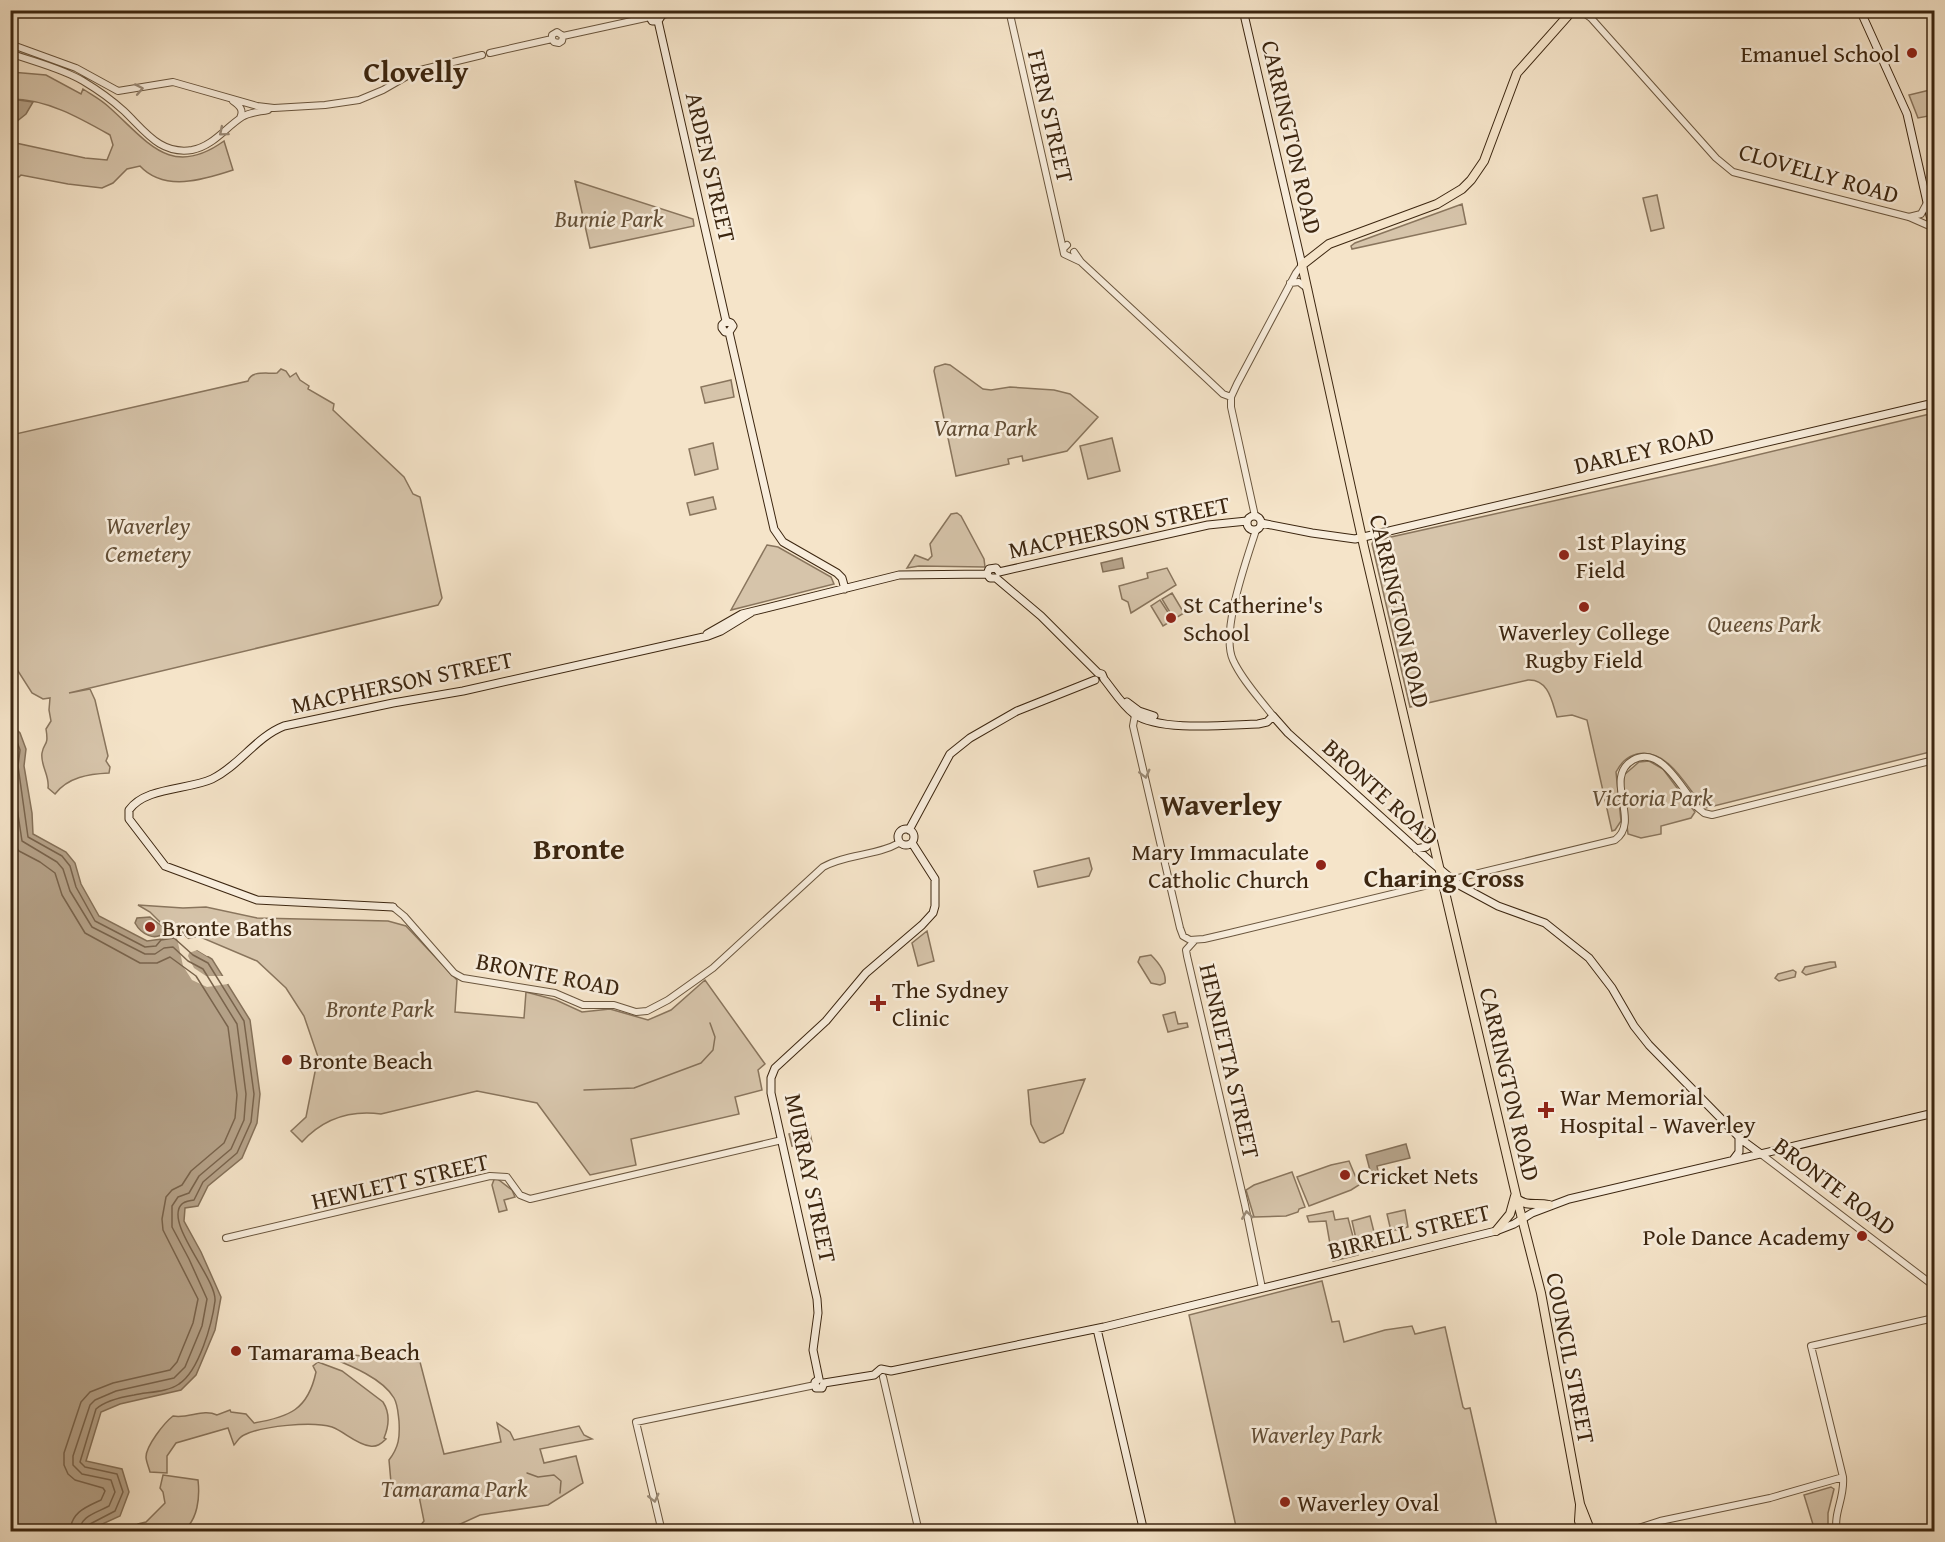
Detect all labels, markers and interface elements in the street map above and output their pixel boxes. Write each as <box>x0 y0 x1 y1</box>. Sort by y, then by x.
place label: Emanuel School <box>1740 36 1900 71</box>
street label: CARRINGTON ROAD <box>1253 37 1331 237</box>
street label: FERN STREET <box>1019 46 1083 186</box>
marker: Emanuel School <box>1905 46 1919 60</box>
district label: Clovelly <box>363 49 469 93</box>
one-way arrow <box>134 83 144 96</box>
street label: ARDEN STREET <box>677 89 745 245</box>
one-way arrow <box>219 125 230 136</box>
street label: CLOVELLY ROAD <box>1735 133 1903 213</box>
park label: Burnie Park <box>554 201 663 236</box>
park label: Varna Park <box>933 410 1037 445</box>
street label: DARLEY ROAD <box>1571 417 1717 483</box>
street label: MACPHERSON STREET <box>1005 486 1233 568</box>
park label: Waverley Cemetery <box>105 508 191 571</box>
street label: CARRINGTON ROAD <box>1361 511 1439 711</box>
place label: 1st Playing Field <box>1576 524 1686 587</box>
marker: 1st Playing Field <box>1557 548 1571 562</box>
place label: St Catherine's School <box>1183 587 1323 650</box>
marker: Waverley College Rugby Field <box>1577 600 1591 614</box>
park label: Queens Park <box>1707 606 1821 641</box>
marker: St Catherine's School <box>1164 611 1178 625</box>
place label: Waverley College Rugby Field <box>1498 614 1670 677</box>
street label: MACPHERSON STREET <box>288 641 516 723</box>
street label: BRONTE ROAD <box>1315 730 1447 854</box>
one-way arrow <box>1137 769 1150 779</box>
park label: Victoria Park <box>1591 780 1713 815</box>
district label: Waverley <box>1160 782 1283 826</box>
district label: Bronte <box>533 826 625 870</box>
place label: Mary Immaculate Catholic Church <box>1131 834 1310 897</box>
marker: Mary Immaculate Catholic Church <box>1314 858 1328 872</box>
district label: Charing Cross <box>1364 858 1524 897</box>
place label: Bronte Baths <box>162 910 292 945</box>
marker: Bronte Baths <box>143 920 157 934</box>
street label: BRONTE ROAD <box>473 943 623 1005</box>
street label: HENRIETTA STREET <box>1191 960 1269 1162</box>
place label: The Sydney Clinic <box>892 972 1009 1035</box>
street label: CARRINGTON ROAD <box>1471 984 1549 1184</box>
park label: Bronte Park <box>325 991 434 1026</box>
marker: The Sydney Clinic <box>869 994 887 1012</box>
place label: Bronte Beach <box>299 1043 433 1078</box>
marker: Bronte Beach <box>280 1053 294 1067</box>
place label: War Memorial Hospital - Waverley <box>1560 1079 1756 1142</box>
street label: MURRAY STREET <box>776 1090 846 1266</box>
marker: War Memorial Hospital - Waverley <box>1537 1101 1555 1119</box>
street label: BRONTE ROAD <box>1766 1128 1904 1244</box>
street label: HEWLETT STREET <box>308 1144 492 1218</box>
place label: Cricket Nets <box>1357 1158 1479 1193</box>
marker: Cricket Nets <box>1338 1168 1352 1182</box>
street label: BIRRELL STREET <box>1324 1194 1494 1268</box>
one-way arrow <box>1241 1211 1253 1220</box>
place label: Pole Dance Academy <box>1643 1219 1850 1254</box>
marker: Pole Dance Academy <box>1855 1229 1869 1243</box>
street label: COUNCIL STREET <box>1537 1270 1605 1446</box>
place label: Tamarama Beach <box>248 1334 421 1369</box>
marker: Tamarama Beach <box>229 1344 243 1358</box>
park label: Waverley Park <box>1250 1417 1382 1452</box>
park label: Tamarama Park <box>380 1471 528 1506</box>
place label: Waverley Oval <box>1297 1485 1440 1520</box>
one-way arrow <box>647 1493 660 1503</box>
marker: Waverley Oval <box>1278 1495 1292 1509</box>

